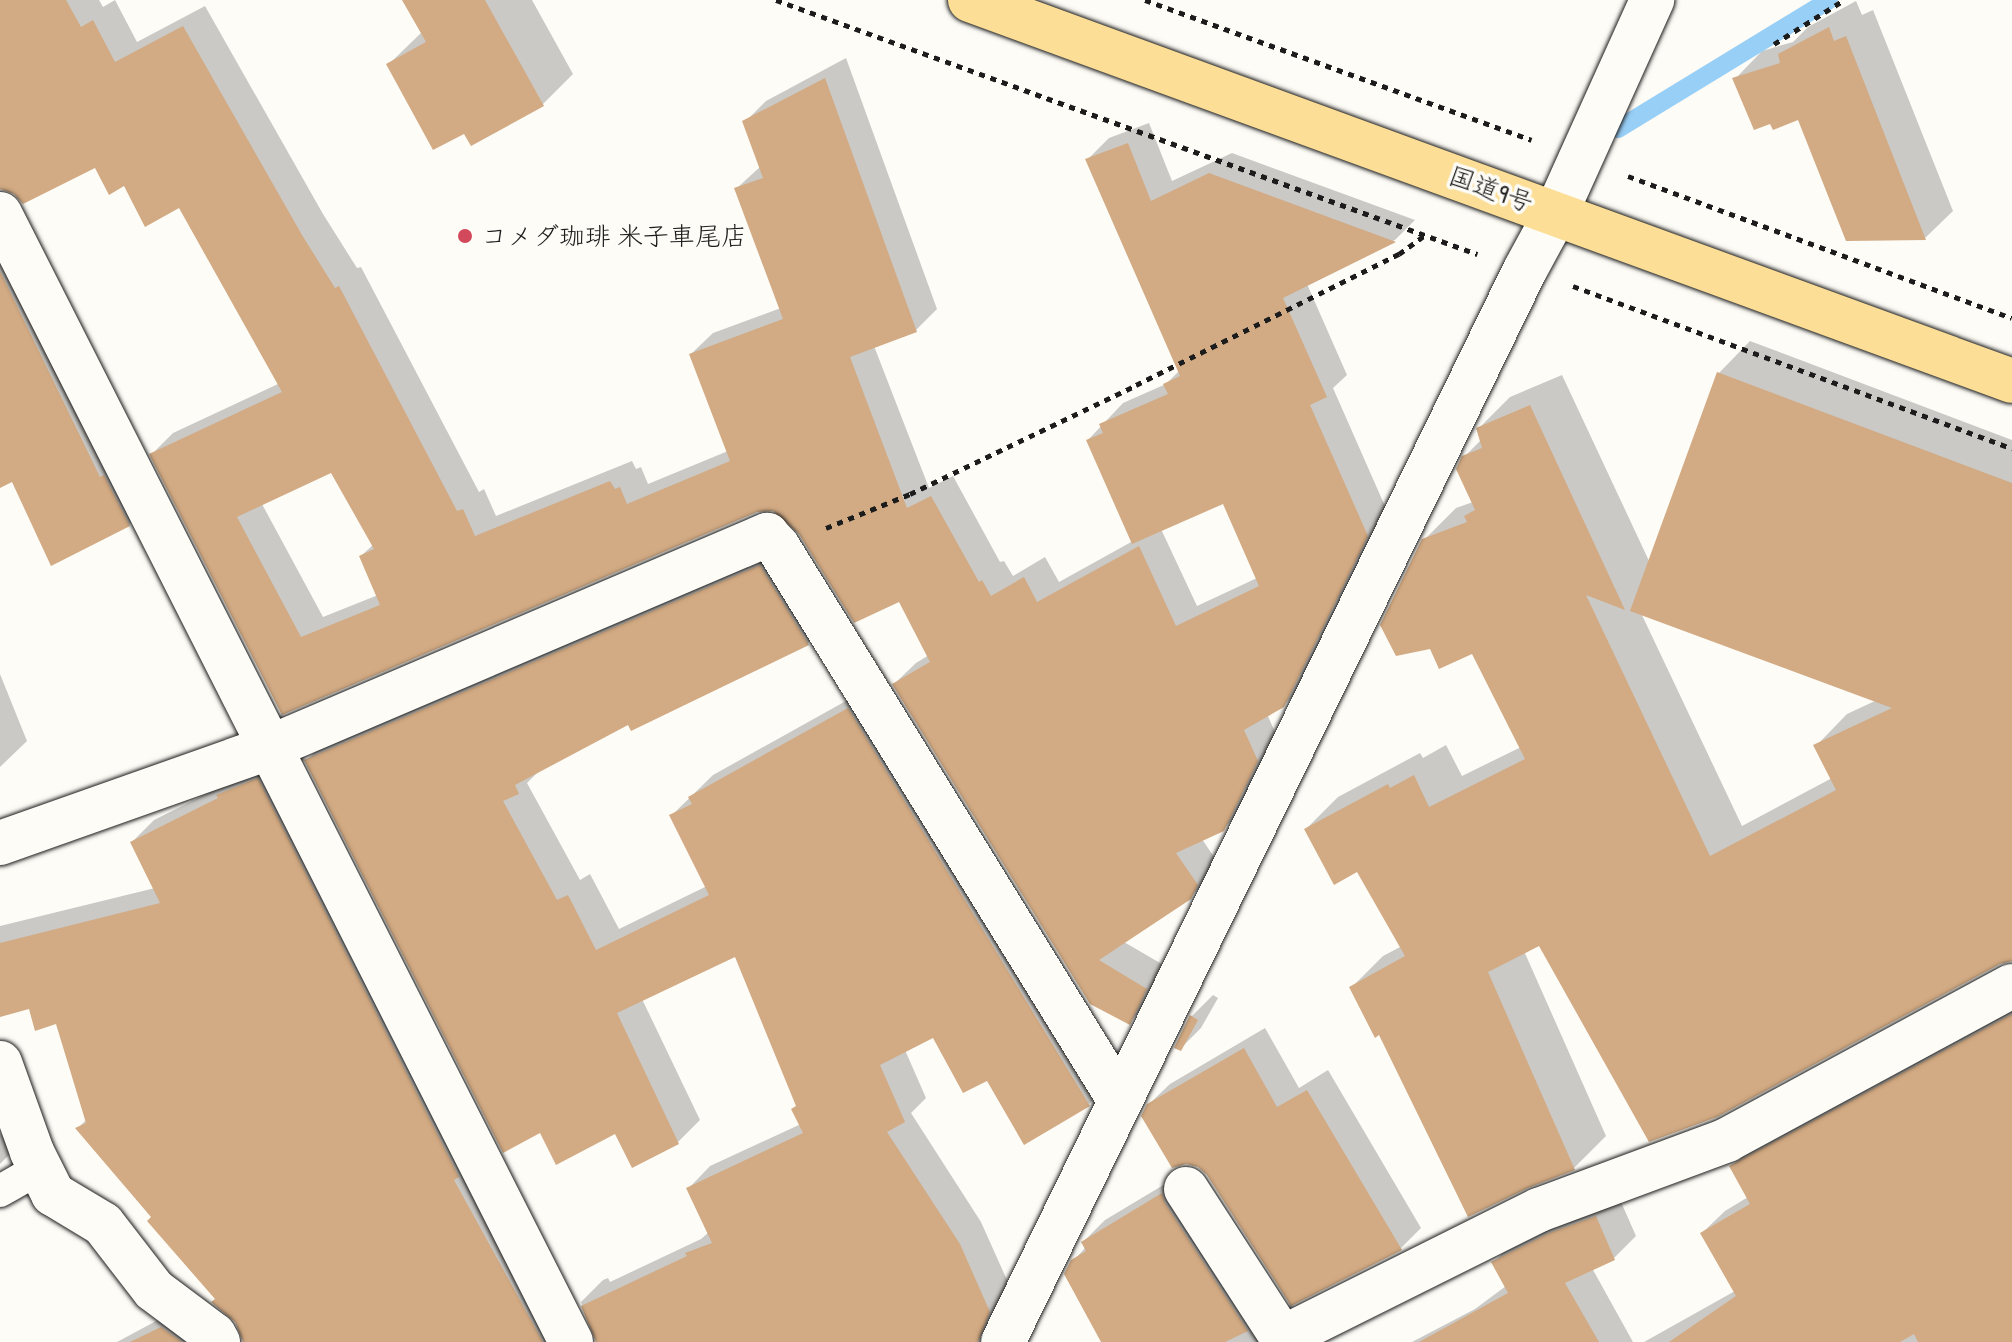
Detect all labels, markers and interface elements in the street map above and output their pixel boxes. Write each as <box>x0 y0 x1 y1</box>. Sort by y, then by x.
street label: 国道9号 <box>1445 159 1537 219</box>
place label: コメダ珈琲 米子車尾店 <box>481 220 747 252</box>
marker: コメダ珈琲 米子車尾店 <box>456 227 474 245</box>

